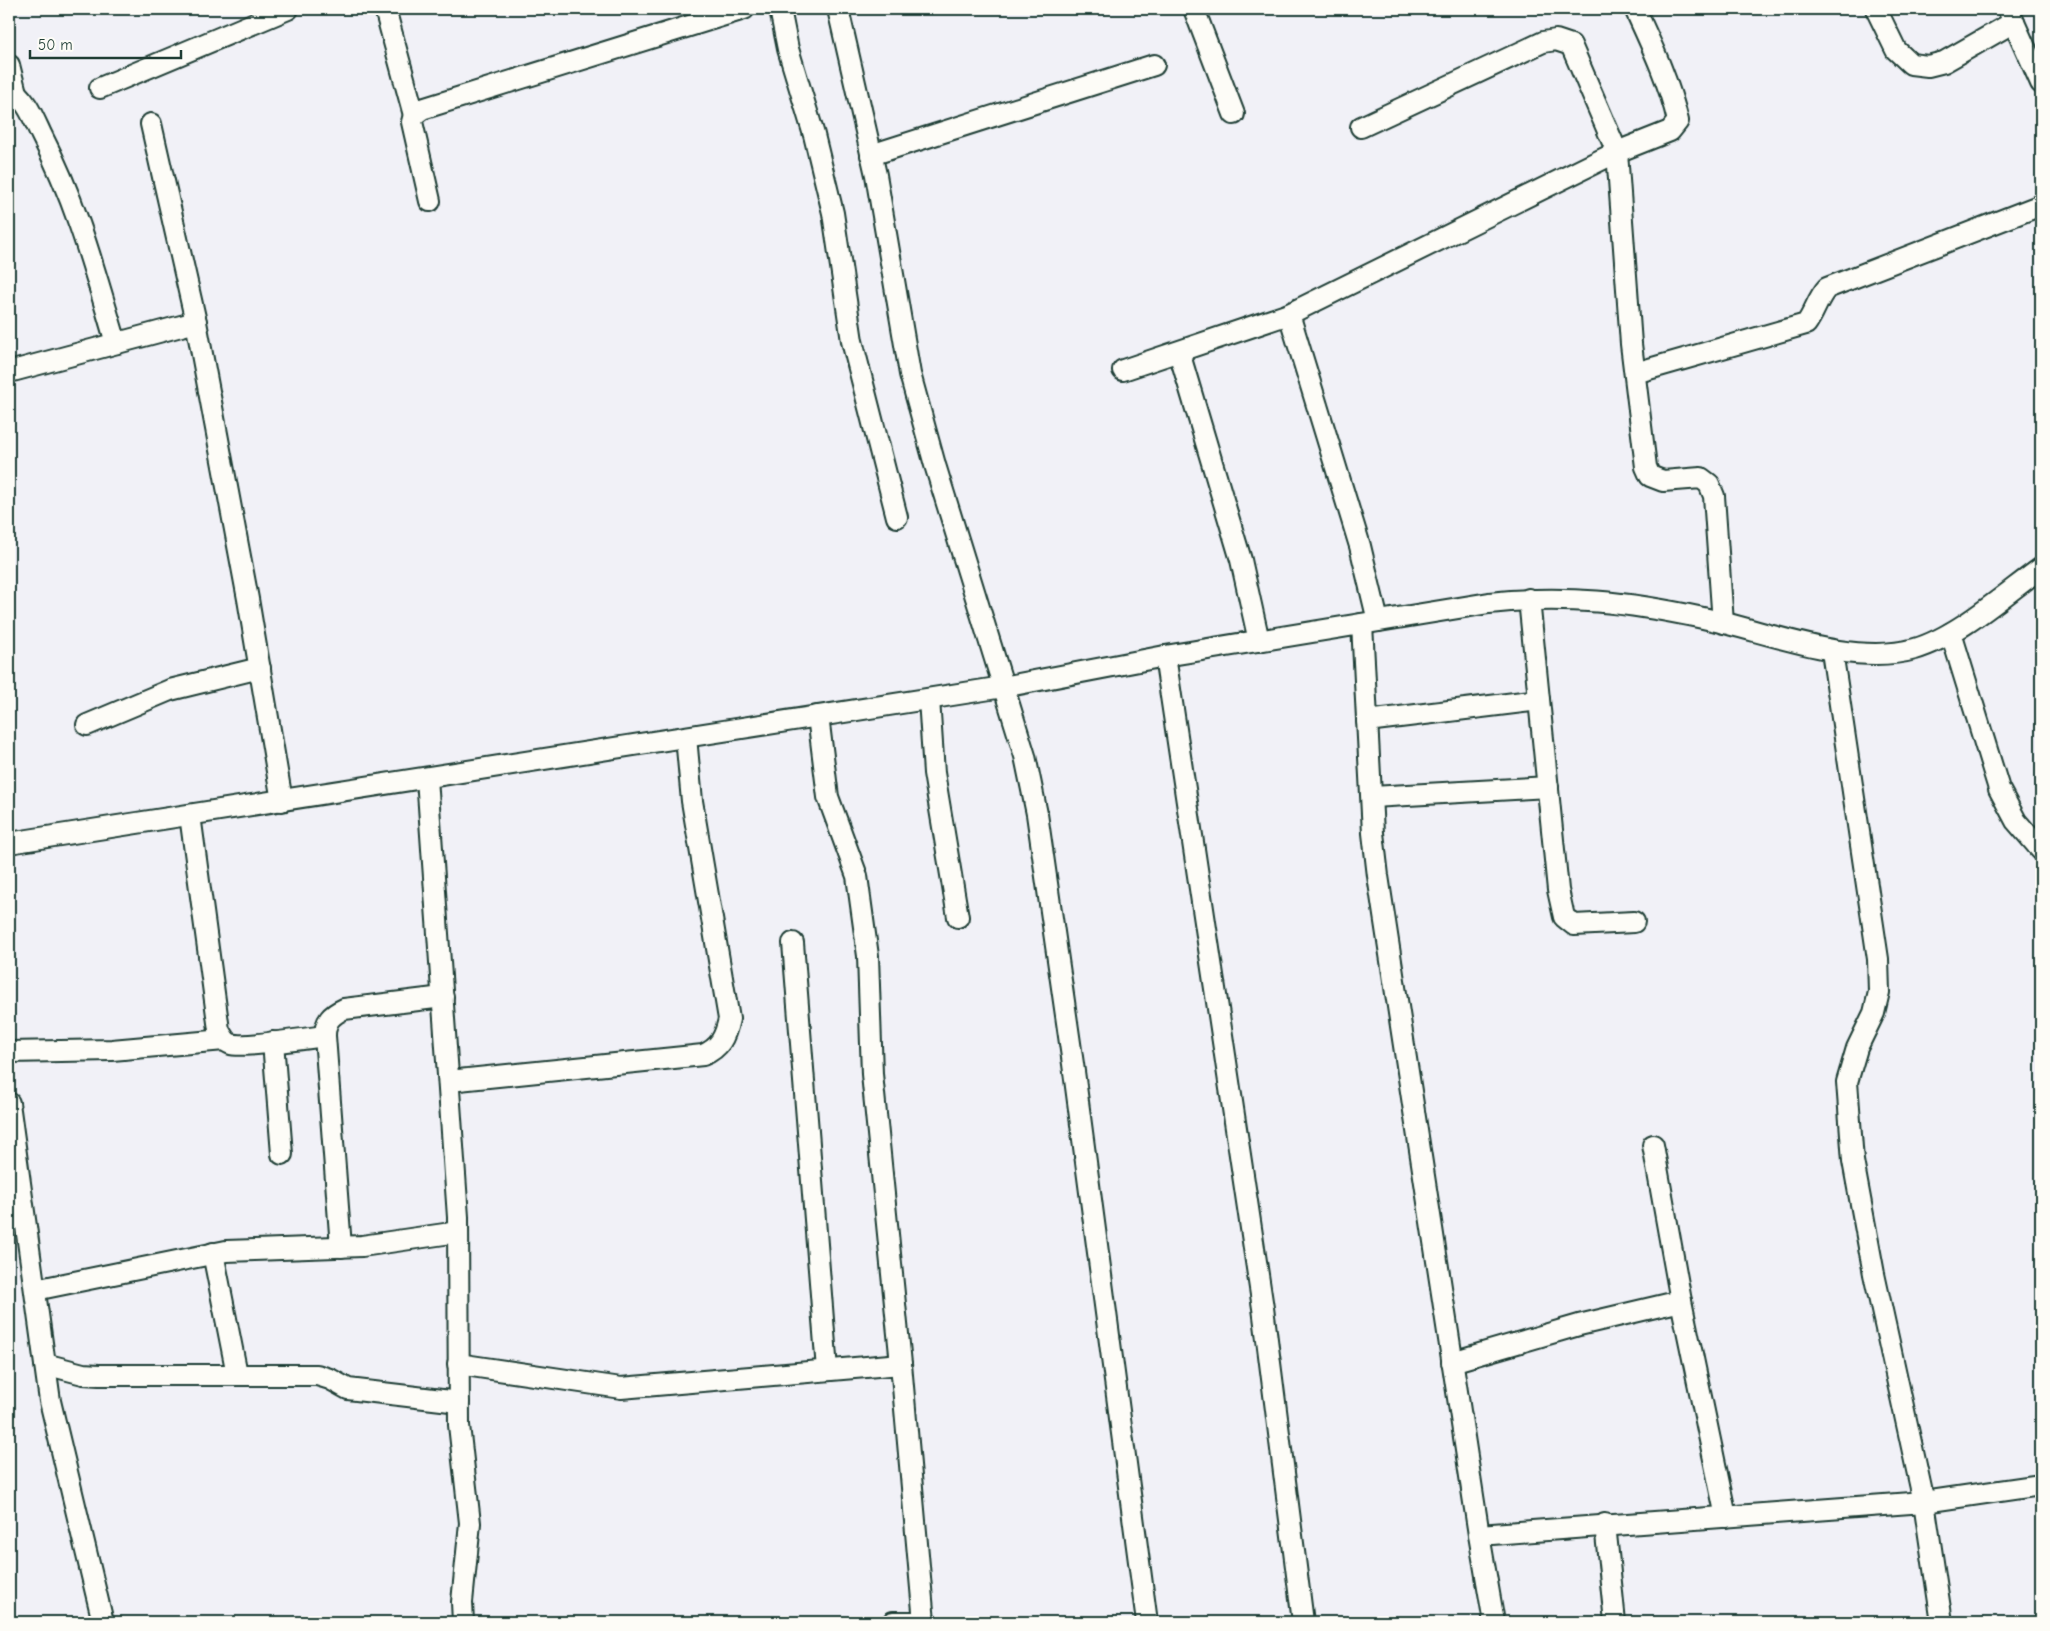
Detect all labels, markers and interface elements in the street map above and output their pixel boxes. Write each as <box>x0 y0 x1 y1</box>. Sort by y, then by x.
scale bar <box>30 28 181 60</box>
text: 50 m <box>38 36 73 54</box>

